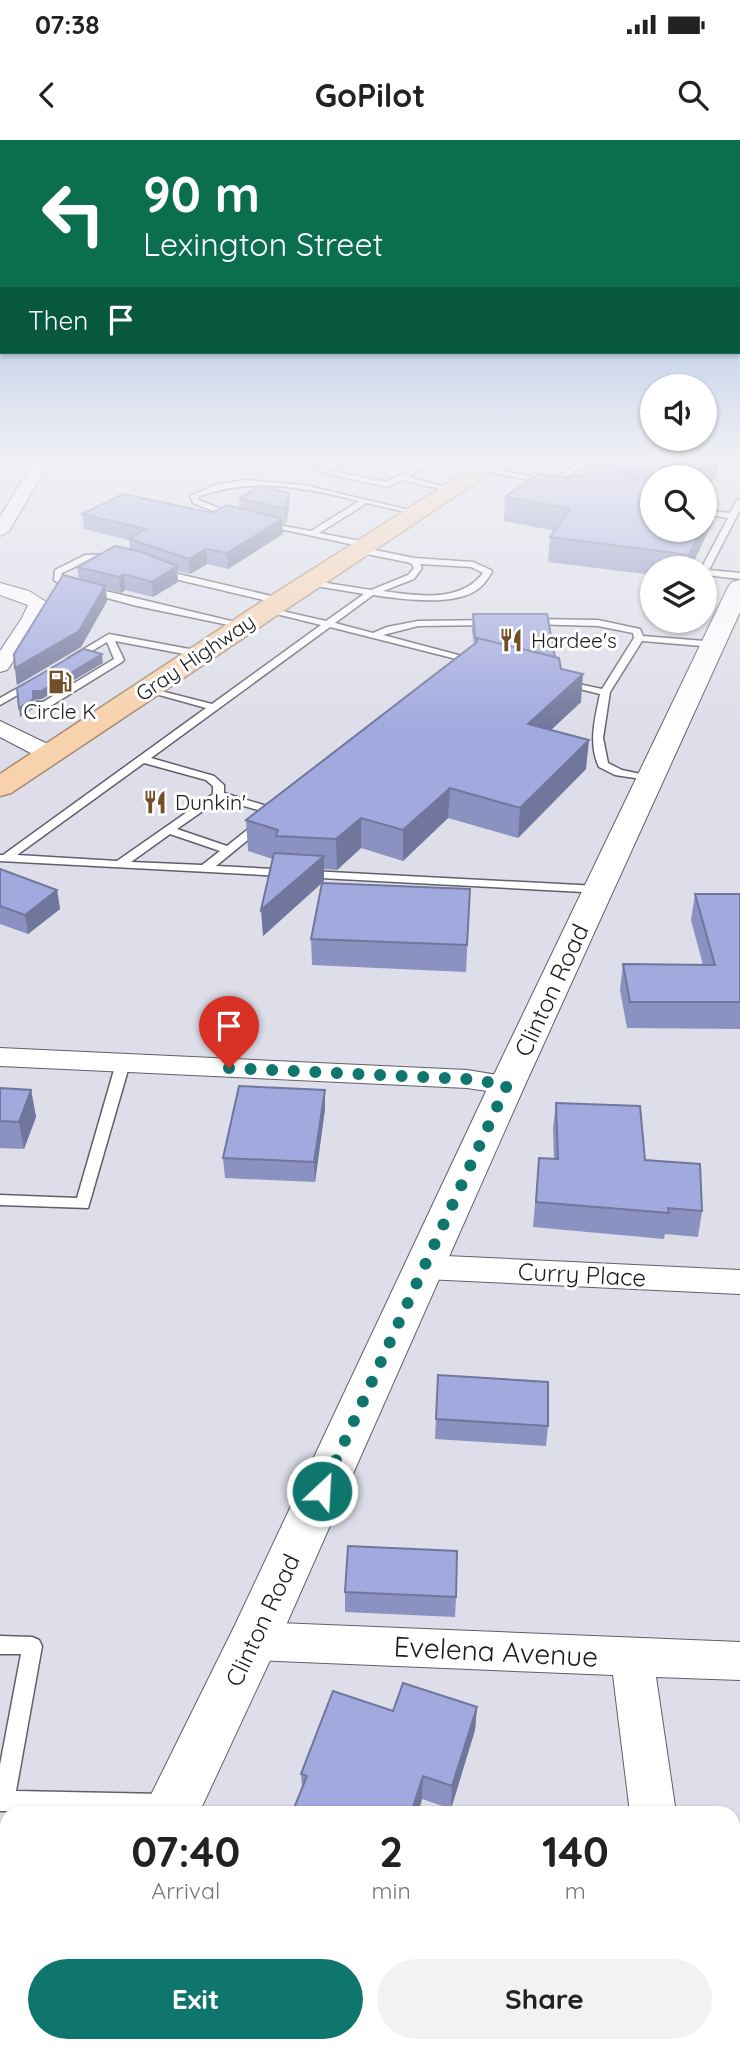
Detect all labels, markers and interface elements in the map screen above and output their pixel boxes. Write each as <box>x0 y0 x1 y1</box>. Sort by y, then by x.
text: 07:38 <box>35 8 100 41</box>
text: GoPilot <box>315 75 425 115</box>
icon: back <box>28 76 66 114</box>
icon: search <box>674 76 712 114</box>
text: 90 m <box>143 163 260 224</box>
icon: left <box>28 168 119 259</box>
text: Lexington Street <box>143 224 383 264</box>
icon: arrive <box>102 301 140 339</box>
text: Then <box>28 304 88 337</box>
map controls <box>640 374 717 633</box>
button: sound <box>640 374 717 451</box>
button: search <box>640 465 717 542</box>
button: layers <box>640 556 717 633</box>
street label: Gray Highway <box>131 608 259 706</box>
restaurant icon: Hardee's <box>497 626 525 654</box>
place label: Hardee's <box>531 627 617 653</box>
fuel station icon: Circle K <box>46 668 74 696</box>
place label: Circle K <box>23 698 97 724</box>
restaurant icon: Dunkin' <box>141 788 169 816</box>
place label: Dunkin' <box>175 789 246 815</box>
street label: Clinton Road <box>507 919 595 1061</box>
pin <box>199 996 259 1068</box>
icon: arrive <box>210 1007 248 1045</box>
street label: Curry Place <box>517 1256 647 1292</box>
position arrow <box>285 1454 359 1528</box>
street label: Clinton Road <box>218 1549 306 1691</box>
street label: Evelena Avenue <box>393 1628 599 1674</box>
text: 07:40 <box>131 1825 240 1878</box>
text: 2 <box>379 1825 403 1878</box>
text: 140 <box>542 1825 609 1878</box>
text: Arrival <box>151 1876 220 1905</box>
text: min <box>372 1876 411 1905</box>
text: m <box>565 1876 586 1905</box>
button: Exit <box>28 1959 363 2039</box>
button: Share <box>377 1959 712 2039</box>

